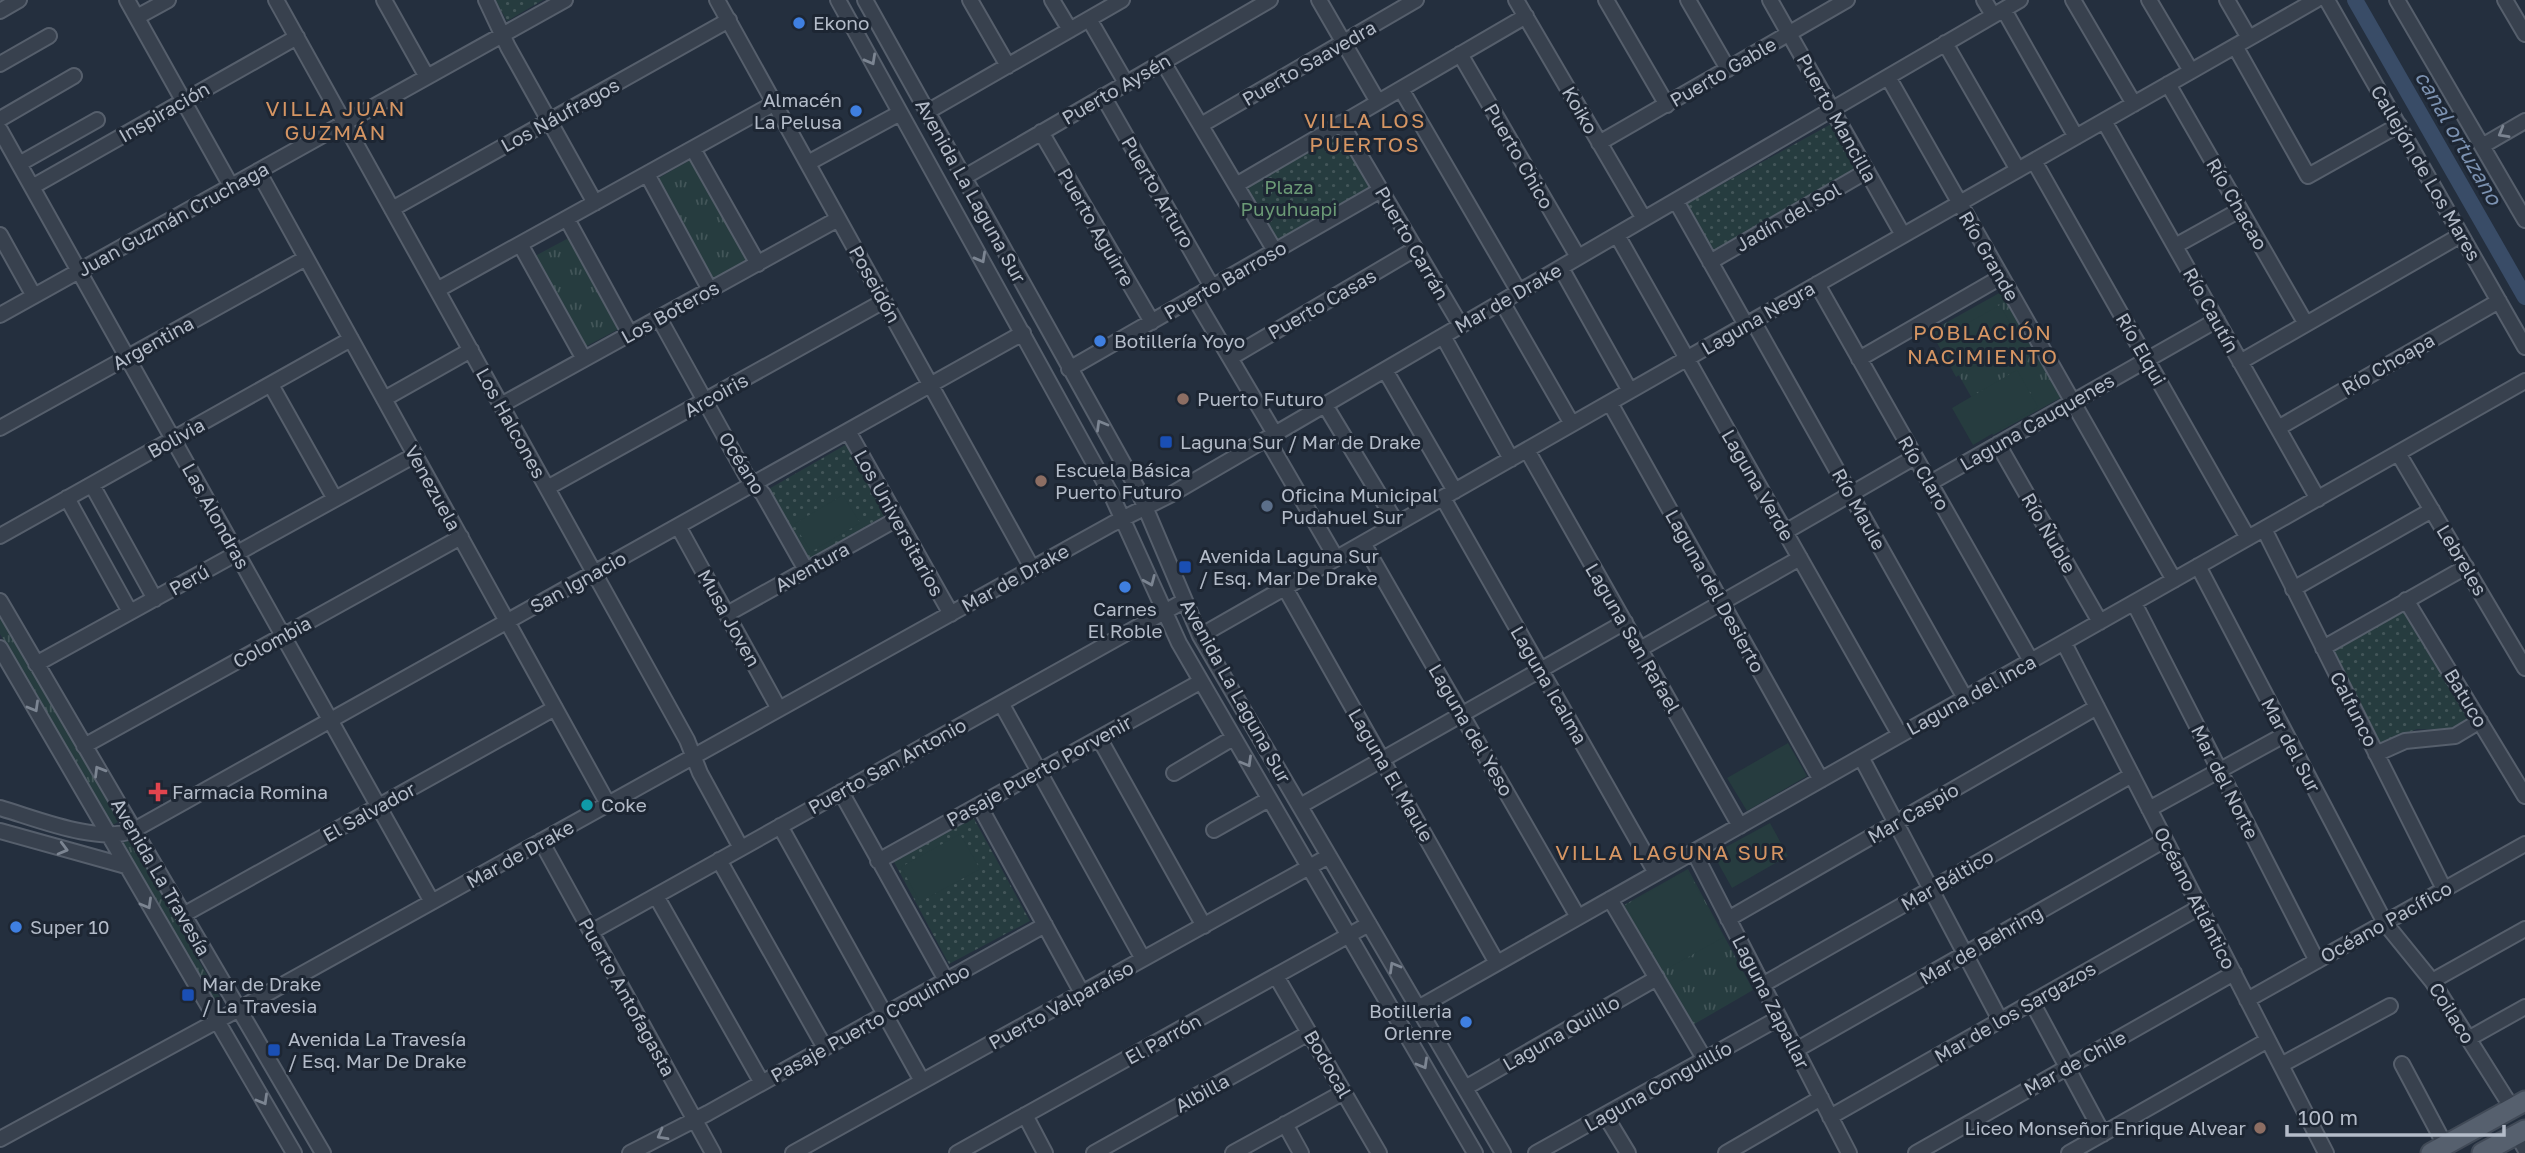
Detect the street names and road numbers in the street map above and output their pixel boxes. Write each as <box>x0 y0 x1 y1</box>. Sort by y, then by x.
street label: Puerto Saavedra <box>1238 15 1380 110</box>
street label: Puerto Gable <box>1665 32 1780 111</box>
street label: Puerto Aysén <box>1057 48 1174 129</box>
street label: Puerto Mancilla <box>1793 49 1882 186</box>
street label: Los Náufragos <box>497 73 623 157</box>
street label: Inspiración <box>114 76 213 147</box>
street label: Callejón de Los Mares <box>2367 81 2486 265</box>
street label: Koiko <box>1558 82 1603 138</box>
street label: Avenida La Laguna Sur <box>911 95 1032 287</box>
street label: Puerto Chico <box>1480 99 1559 213</box>
street label: Puerto Arturo <box>1117 132 1200 252</box>
street label: Río Chacao <box>2202 154 2273 254</box>
street label: Juan Guzmán Cruchaga <box>73 156 272 281</box>
street label: Puerto Aguirre <box>1053 163 1140 290</box>
street label: Jadín del Sol <box>1731 177 1844 256</box>
street label: Puerto Carrán <box>1371 182 1454 304</box>
street label: Río Grande <box>1954 207 2024 305</box>
street label: Puerto Barroso <box>1159 235 1290 324</box>
street label: Poseidón <box>845 241 906 326</box>
street label: Mar de Drake <box>1450 258 1565 337</box>
street label: Puerto Casas <box>1264 263 1380 344</box>
street label: Río Cautín <box>2179 263 2244 356</box>
street label: Los Boteros <box>617 275 723 348</box>
street label: Laguna Negra <box>1697 276 1819 359</box>
street label: Río Elqui <box>2111 308 2171 389</box>
street label: Argentina <box>108 311 197 374</box>
street label: Río Choapa <box>2337 328 2438 399</box>
street label: Los Halcones <box>472 364 551 482</box>
street label: Arcoiris <box>680 368 752 421</box>
street label: Laguna Cauquenes <box>1956 368 2118 475</box>
street label: Bolivia <box>143 413 208 463</box>
street label: Laguna Verde <box>1717 425 1800 544</box>
street label: Océano <box>714 427 771 498</box>
street label: Río Claro <box>1894 431 1955 514</box>
street label: Venezuela <box>401 441 466 535</box>
street label: Los Universitarios <box>850 446 949 600</box>
street label: Las Alondras <box>178 459 255 573</box>
street label: Río Maule <box>1828 464 1891 554</box>
street label: Río Ñuble <box>2017 489 2082 577</box>
street label: Laguna del Desierto <box>1661 505 1770 676</box>
street label: Lebreles <box>2432 520 2493 599</box>
street label: Aventura <box>771 537 853 596</box>
street label: Mar de Drake <box>957 539 1073 617</box>
street label: San Ignacio <box>526 546 630 617</box>
street label: Perú <box>165 559 213 600</box>
street label: Laguna San Rafael <box>1581 559 1686 717</box>
street label: Musa Joven <box>693 565 766 671</box>
street label: Avenida La Laguna Sur <box>1176 595 1297 787</box>
street label: Colombia <box>229 611 315 672</box>
street label: Laguna Icalma <box>1506 621 1593 748</box>
street label: Laguna del Inca <box>1902 650 2039 740</box>
street label: Laguna del Yeso <box>1424 660 1519 800</box>
street label: Batuco <box>2440 664 2493 731</box>
street label: Calfunco <box>2326 667 2383 750</box>
street label: Mar del Sur <box>2257 694 2326 797</box>
street label: Laguna El Maule <box>1344 704 1439 845</box>
street label: Pasaje Puerto Porvenir <box>942 710 1136 831</box>
street label: Puerto San Antonio <box>804 713 970 819</box>
street label: Mar del Norte <box>2187 721 2264 843</box>
street label: El Salvador <box>318 776 420 846</box>
street label: Mar Caspio <box>1863 777 1962 848</box>
street label: Avenida La Travesía <box>107 794 216 960</box>
street label: Mar de Drake <box>462 815 578 893</box>
street label: Océano Atlántico <box>2150 823 2241 973</box>
street label: Mar Báltico <box>1896 844 1997 915</box>
street label: Océano Pacífico <box>2316 876 2455 967</box>
street label: Mar de Behring <box>1915 900 2046 989</box>
street label: Puerto Antofagasta <box>574 913 681 1080</box>
street label: Laguna Zapallar <box>1728 931 1815 1073</box>
street label: Puerto Valparaíso <box>984 955 1137 1054</box>
street label: Mar de los Sargazos <box>1930 956 2100 1067</box>
street label: Pasaje Puerto Coquimbo <box>766 958 973 1087</box>
street label: Coilaco <box>2425 978 2480 1048</box>
street label: Laguna Quililo <box>1498 990 1623 1075</box>
street label: El Parrón <box>1121 1008 1205 1069</box>
street label: Mar de Chile <box>2020 1025 2130 1100</box>
street label: Bodocal <box>1300 1026 1357 1102</box>
street label: Laguna Conguillío <box>1580 1035 1736 1136</box>
street label: Albilla <box>1171 1068 1233 1117</box>

